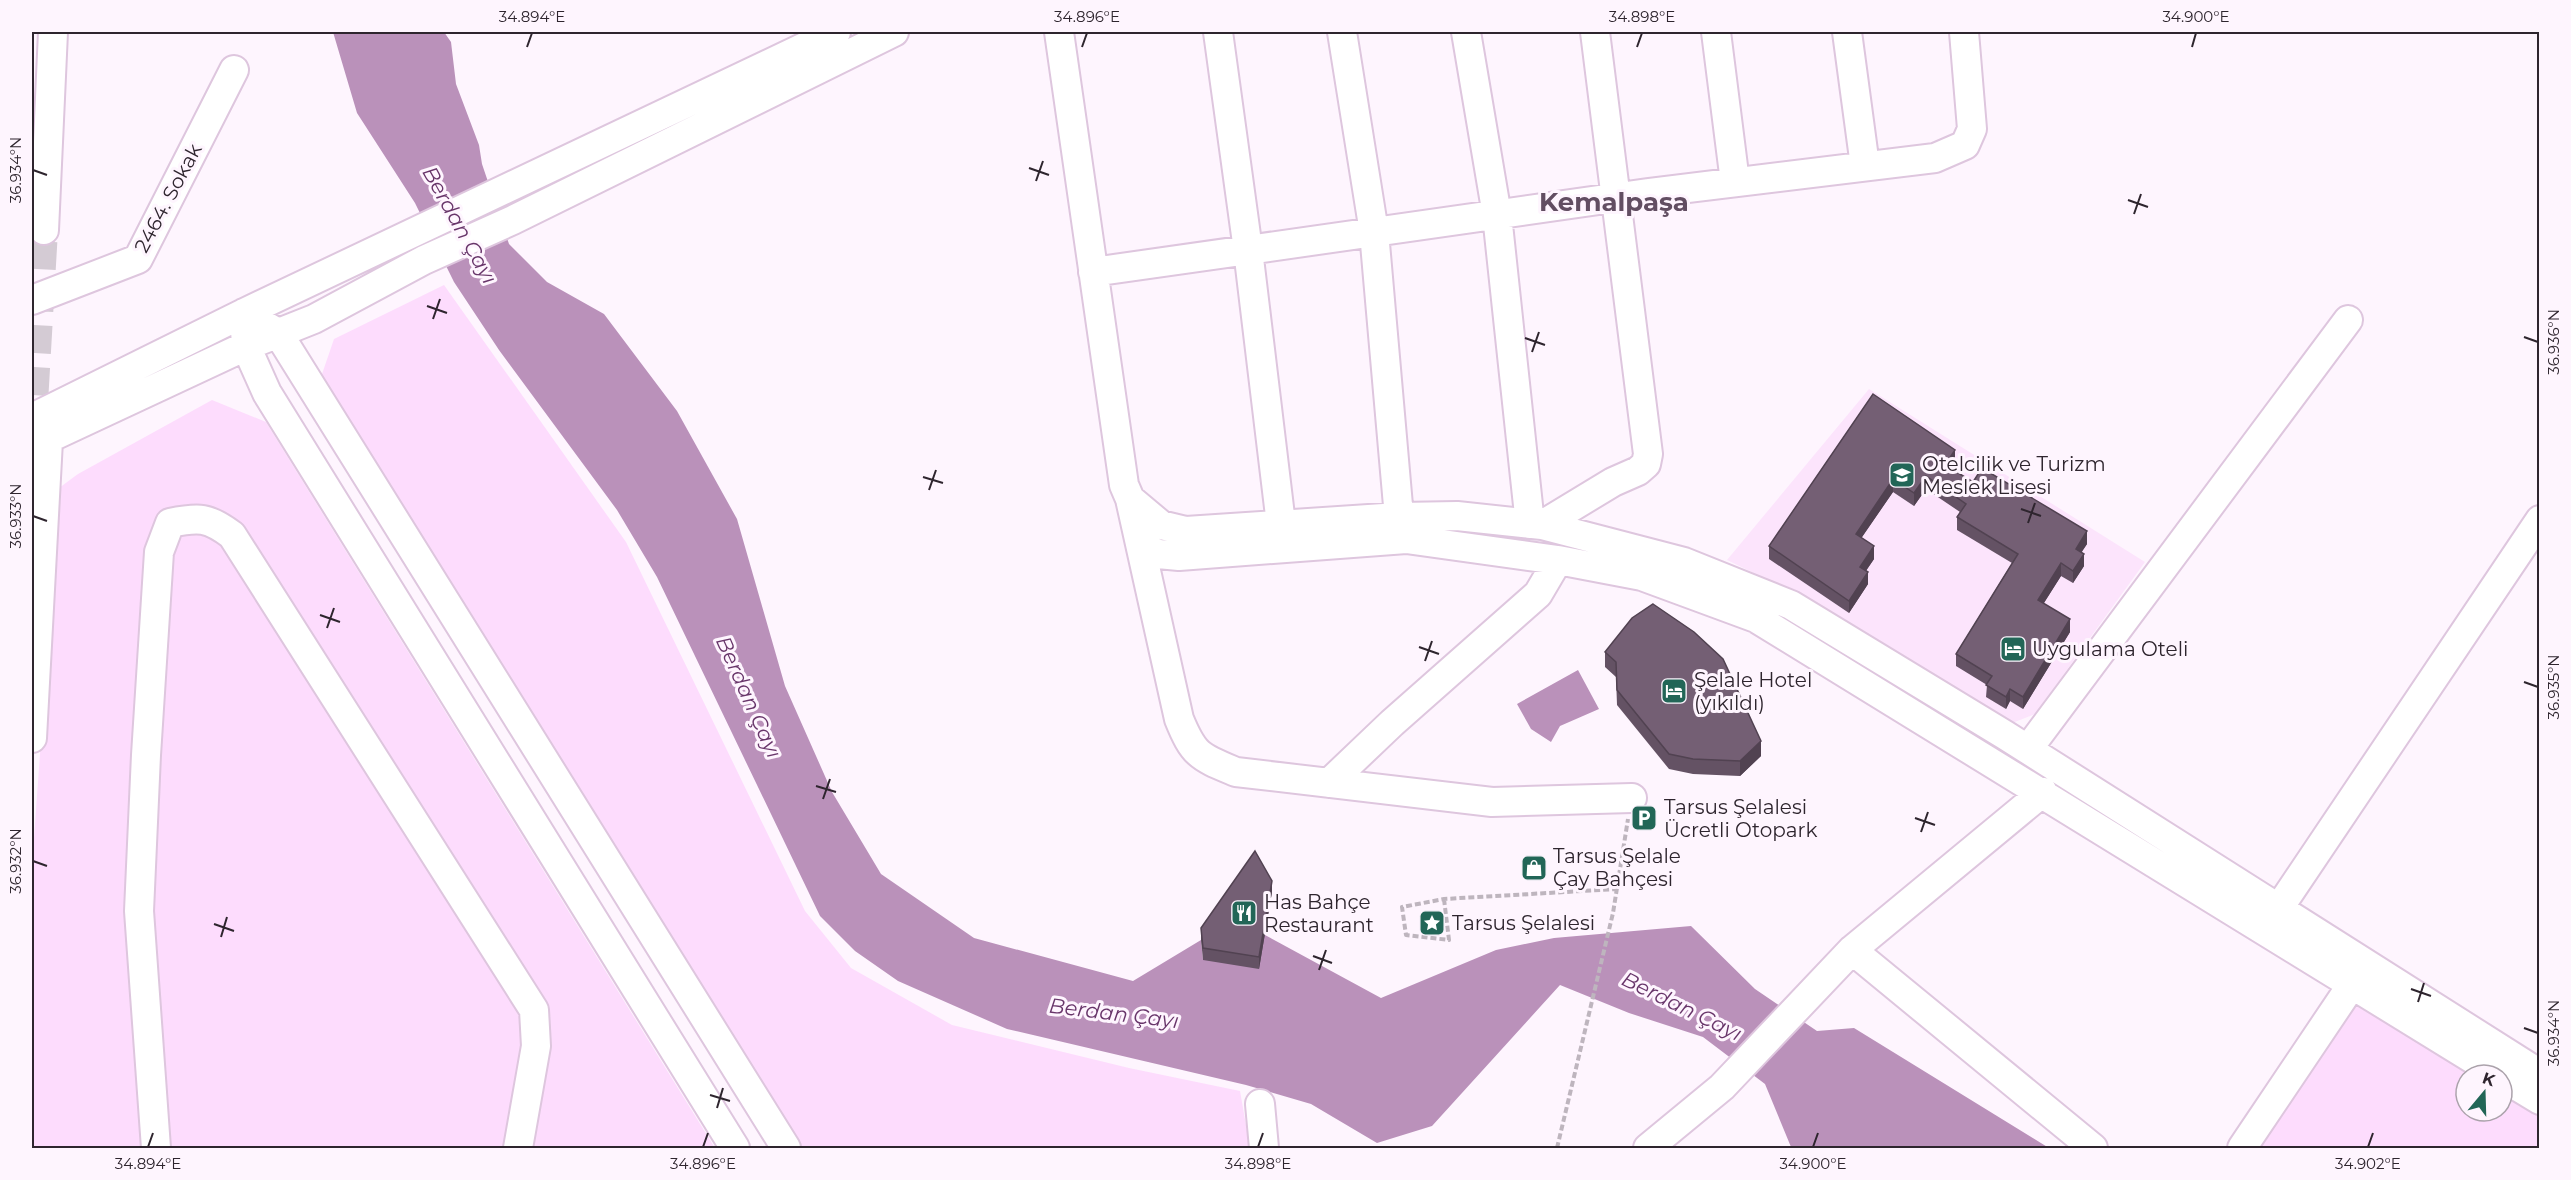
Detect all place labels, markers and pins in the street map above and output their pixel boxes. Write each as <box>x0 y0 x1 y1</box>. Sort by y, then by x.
place label: Otelcilik ve Turizm Meslek Lisesi <box>1922 452 2106 499</box>
school or university icon: Otelcilik ve Turizm Meslek Lisesi <box>1887 460 1917 490</box>
hotel icon: Uygulama Oteli <box>1998 634 2028 664</box>
place label: Uygulama Oteli <box>2032 637 2188 661</box>
place label: Şelale Hotel (yıkıldı) <box>1694 668 1812 715</box>
hotel icon: Şelale Hotel (yıkıldı) <box>1659 676 1689 706</box>
place label: Tarsus Şelalesi Ücretli Otopark <box>1664 795 1817 842</box>
parking icon: Tarsus Şelalesi Ücretli Otopark <box>1629 803 1659 833</box>
place label: Tarsus Şelale Çay Bahçesi <box>1553 844 1681 891</box>
shop icon: Tarsus Şelale Çay Bahçesi <box>1519 853 1549 883</box>
place label: Has Bahçe Restaurant <box>1264 890 1374 937</box>
restaurant icon: Has Bahçe Restaurant <box>1229 898 1259 928</box>
place icon: Tarsus Şelalesi <box>1417 908 1447 938</box>
place label: Tarsus Şelalesi <box>1452 911 1595 935</box>

